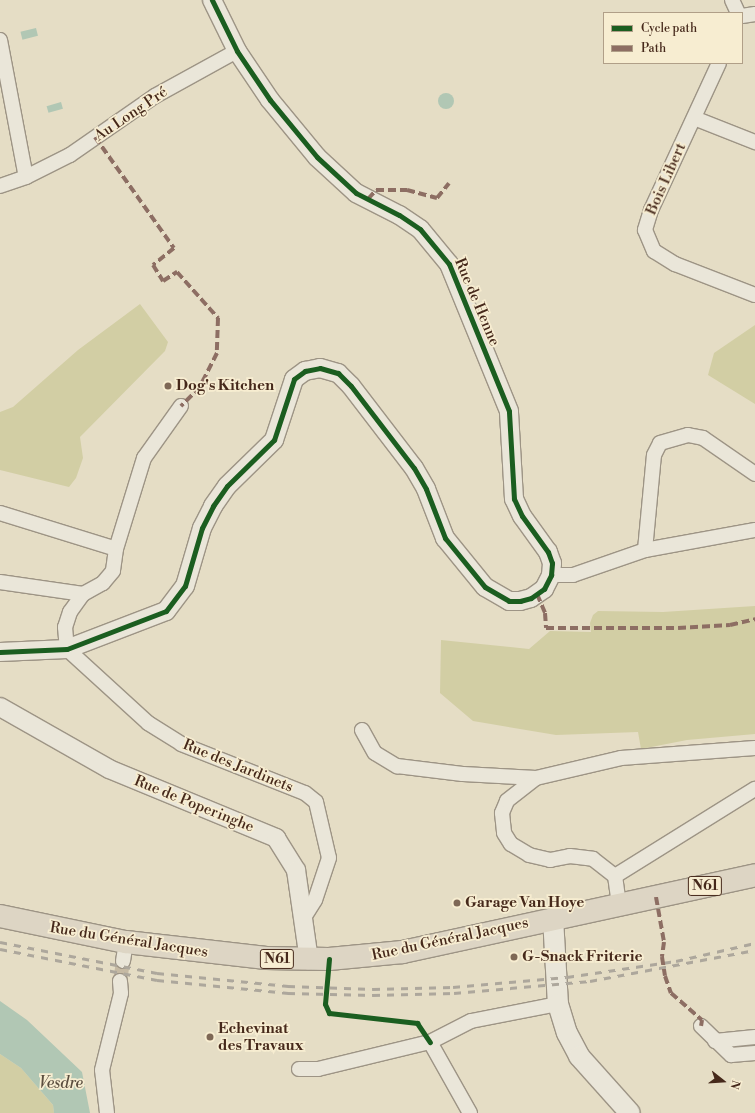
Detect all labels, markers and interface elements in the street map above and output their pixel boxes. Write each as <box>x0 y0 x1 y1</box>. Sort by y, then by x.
legend <box>603 12 743 64</box>
text: Cycle path <box>641 21 697 36</box>
text: Path <box>641 41 666 56</box>
street label: Au Long Pré <box>91 83 171 145</box>
street label: Bois Libert <box>642 140 690 218</box>
street label: Rue de Henne <box>450 255 504 349</box>
place label: Dog's Kitchen <box>176 377 274 395</box>
marker: Dog's Kitchen <box>163 381 173 391</box>
street label: Rue des Jardinets <box>180 736 296 796</box>
street label: Rue de Poperinghe <box>131 772 257 836</box>
road number: N61 <box>687 874 723 898</box>
place label: Garage Van Hoye <box>465 894 584 912</box>
marker: Garage Van Hoye <box>452 898 462 908</box>
street label: Rue du Général Jacques <box>370 914 530 964</box>
street label: Rue du Général Jacques <box>49 919 209 961</box>
road number: N61 <box>259 947 295 971</box>
place label: G-Snack Friterie <box>522 948 643 966</box>
marker: G-Snack Friterie <box>509 952 519 962</box>
place label: Echevinat des Travaux <box>218 1019 303 1054</box>
marker: Echevinat des Travaux <box>205 1032 215 1042</box>
north arrow <box>703 1061 743 1101</box>
water label: Vesdre <box>39 1073 83 1093</box>
text: N <box>727 1078 742 1091</box>

